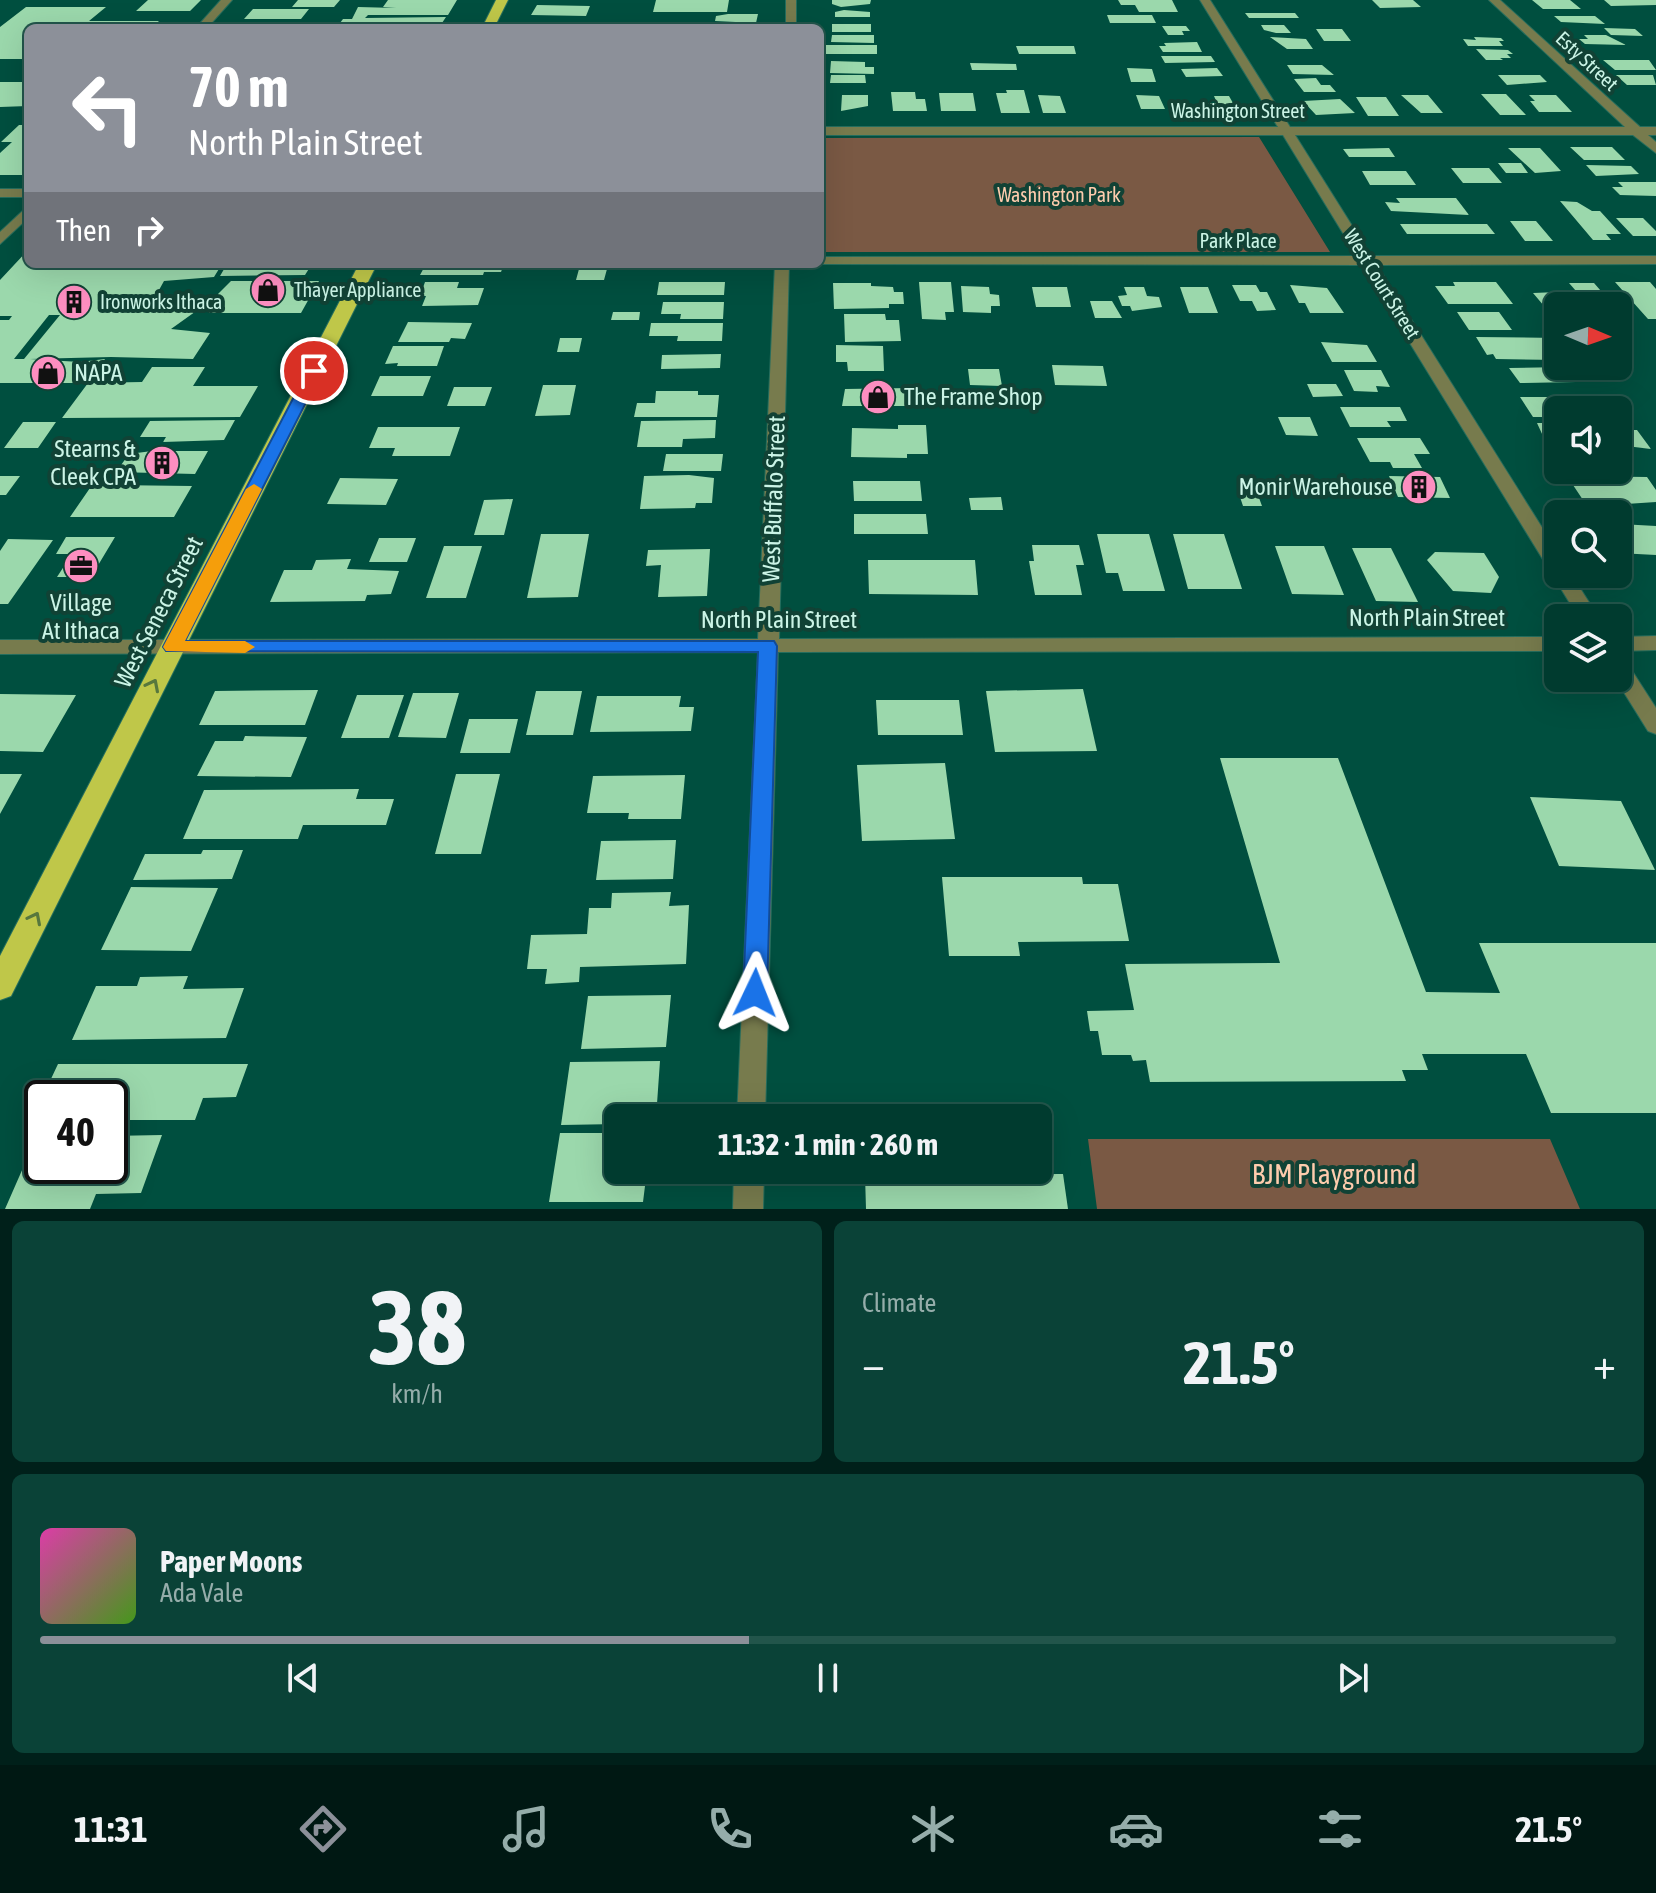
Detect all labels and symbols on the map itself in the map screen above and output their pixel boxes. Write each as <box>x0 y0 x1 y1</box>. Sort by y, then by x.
street label: Esty Street <box>1552 26 1623 95</box>
street label: Washington Street <box>1171 99 1305 122</box>
park label: Washington Park <box>997 183 1121 206</box>
street label: West Court Street <box>1340 225 1425 343</box>
street label: Park Place <box>1199 229 1277 252</box>
shop icon: Thayer Appliance <box>249 271 287 309</box>
place label: Thayer Appliance <box>294 278 421 301</box>
building icon: Ironworks Ithaca <box>55 283 93 321</box>
place label: Ironworks Ithaca <box>100 290 222 313</box>
north arrow <box>1544 292 1632 380</box>
pin <box>280 337 348 405</box>
shop icon: NAPA <box>29 354 67 392</box>
place label: NAPA <box>74 359 123 386</box>
shop icon: The Frame Shop <box>859 378 897 416</box>
place label: The Frame Shop <box>904 383 1043 410</box>
street label: West Buffalo Street <box>757 415 790 583</box>
place label: Stearns & Cleek CPA <box>50 435 137 490</box>
building icon: Stearns & Cleek CPA <box>143 444 181 482</box>
building icon: Monir Warehouse <box>1400 468 1438 506</box>
place label: Monir Warehouse <box>1238 473 1393 500</box>
street label: West Seneca Street <box>109 532 208 692</box>
office icon: Village At Ithaca <box>62 547 100 585</box>
place label: Village At Ithaca <box>42 589 120 644</box>
street label: North Plain Street <box>1349 604 1505 631</box>
street label: North Plain Street <box>701 606 857 633</box>
one-way arrow <box>143 679 158 694</box>
one-way arrow <box>26 911 41 926</box>
position arrow <box>713 951 797 1035</box>
speed limit sign: 40 <box>24 1080 128 1184</box>
park label: BJM Playground <box>1252 1158 1416 1190</box>

